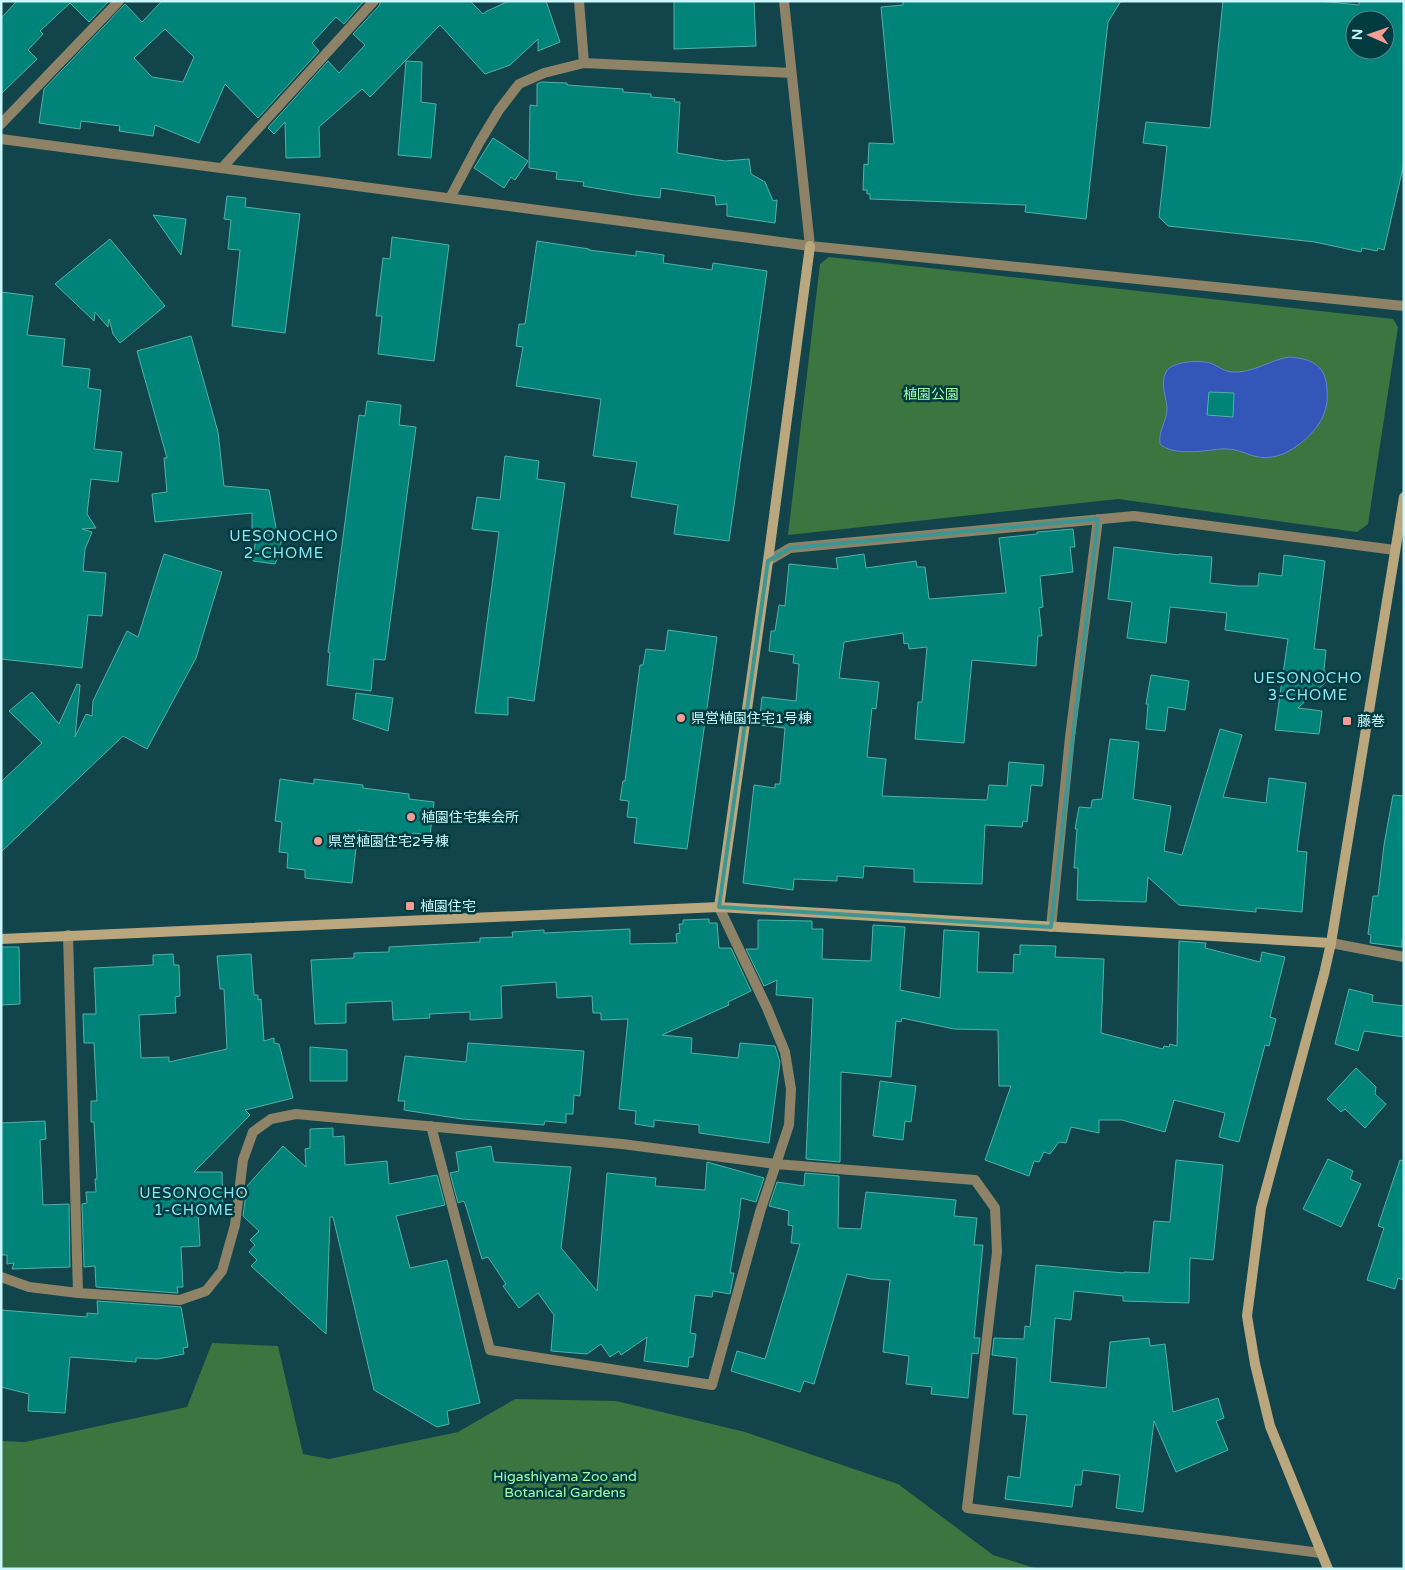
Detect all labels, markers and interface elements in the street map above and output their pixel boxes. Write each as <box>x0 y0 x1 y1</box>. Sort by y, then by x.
north arrow <box>1345 10 1395 60</box>
text: N <box>1349 29 1366 40</box>
park label: 植園公園 <box>903 386 959 403</box>
district label: UESONOCHO 2-CHOME <box>229 527 339 562</box>
district label: UESONOCHO 3-CHOME <box>1253 669 1363 704</box>
place label: 県営植園住宅1号棟 <box>691 710 812 727</box>
marker: 県営植園住宅1号棟 <box>675 712 687 724</box>
place label: 藤巻 <box>1357 713 1385 730</box>
marker: 藤巻 <box>1341 715 1353 727</box>
place label: 植園住宅集会所 <box>421 809 519 826</box>
marker: 植園住宅集会所 <box>405 811 417 823</box>
place label: 県営植園住宅2号棟 <box>328 833 449 850</box>
marker: 県営植園住宅2号棟 <box>312 835 324 847</box>
place label: 植園住宅 <box>420 898 476 915</box>
marker: 植園住宅 <box>404 900 416 912</box>
district label: UESONOCHO 1-CHOME <box>139 1184 249 1219</box>
park label: Higashiyama Zoo and Botanical Gardens <box>493 1468 637 1501</box>

